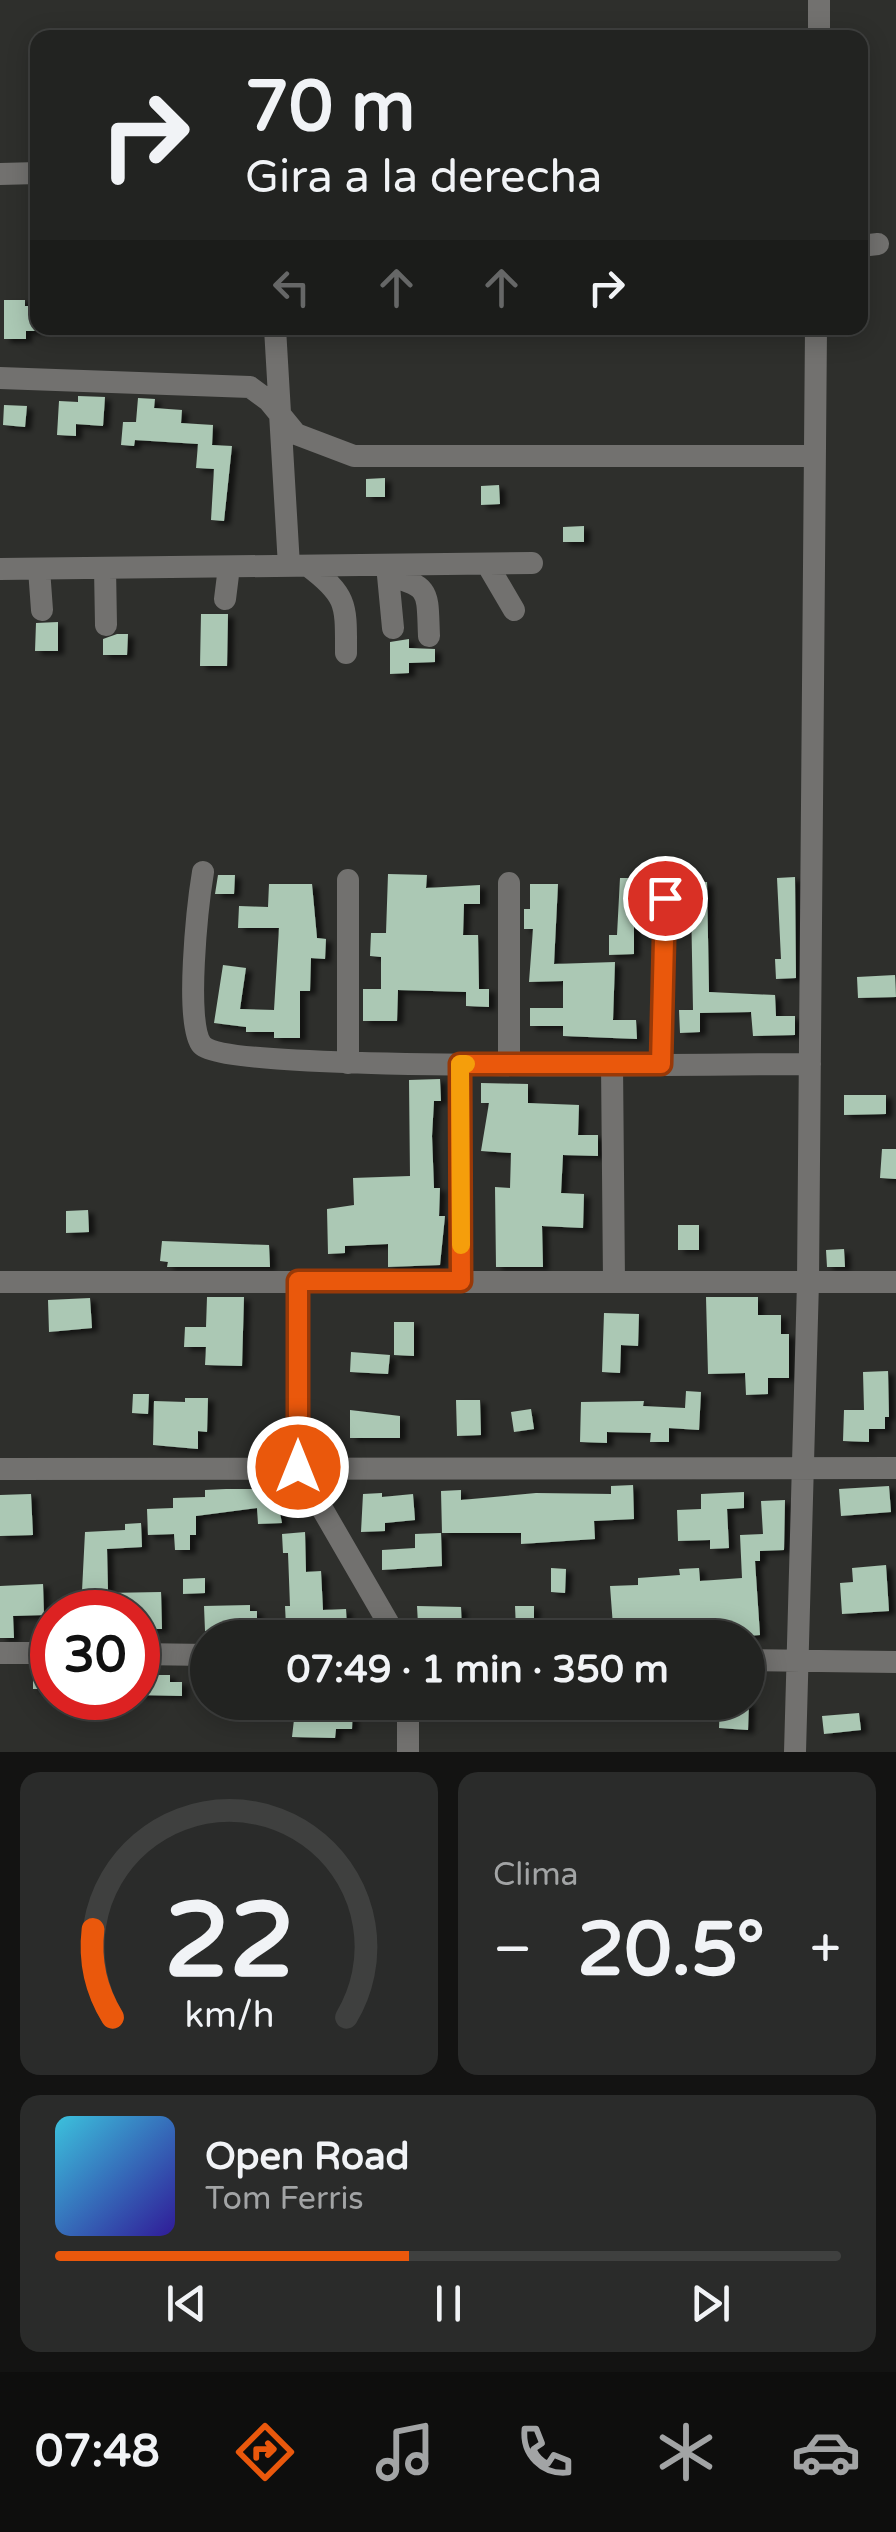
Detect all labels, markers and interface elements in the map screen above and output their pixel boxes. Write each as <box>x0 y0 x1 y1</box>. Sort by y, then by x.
text: 70 m <box>245 66 415 150</box>
icon: right <box>80 70 210 200</box>
text: Gira a la derecha <box>245 151 602 205</box>
icon: left <box>264 260 319 315</box>
icon: ahead <box>369 260 424 315</box>
icon: ahead <box>474 260 529 315</box>
icon: right <box>579 260 634 315</box>
pin <box>623 856 708 941</box>
icon: arrive <box>638 871 693 926</box>
position arrow <box>246 1415 350 1519</box>
speed limit sign: 30 <box>30 1590 160 1720</box>
text: 07:49 · 1 min · 350 m <box>286 1647 669 1693</box>
text: Clima <box>493 1856 579 1894</box>
text: 22 <box>164 1880 294 2005</box>
text: 20.5° <box>577 1905 765 1995</box>
text: − <box>493 1917 532 1983</box>
text: + <box>810 1917 841 1983</box>
text: km/h <box>184 1994 274 2037</box>
text: Open Road <box>205 2134 410 2180</box>
text: Tom Ferris <box>205 2180 364 2218</box>
icon: previous <box>159 2276 214 2331</box>
icon: pause <box>421 2276 476 2331</box>
icon: next <box>683 2276 738 2331</box>
icon: directions <box>230 2417 300 2487</box>
icon: music <box>370 2417 440 2487</box>
icon: phone <box>510 2417 580 2487</box>
icon: climate <box>651 2417 721 2487</box>
icon: car <box>791 2417 861 2487</box>
text: 07:48 <box>35 2425 160 2479</box>

